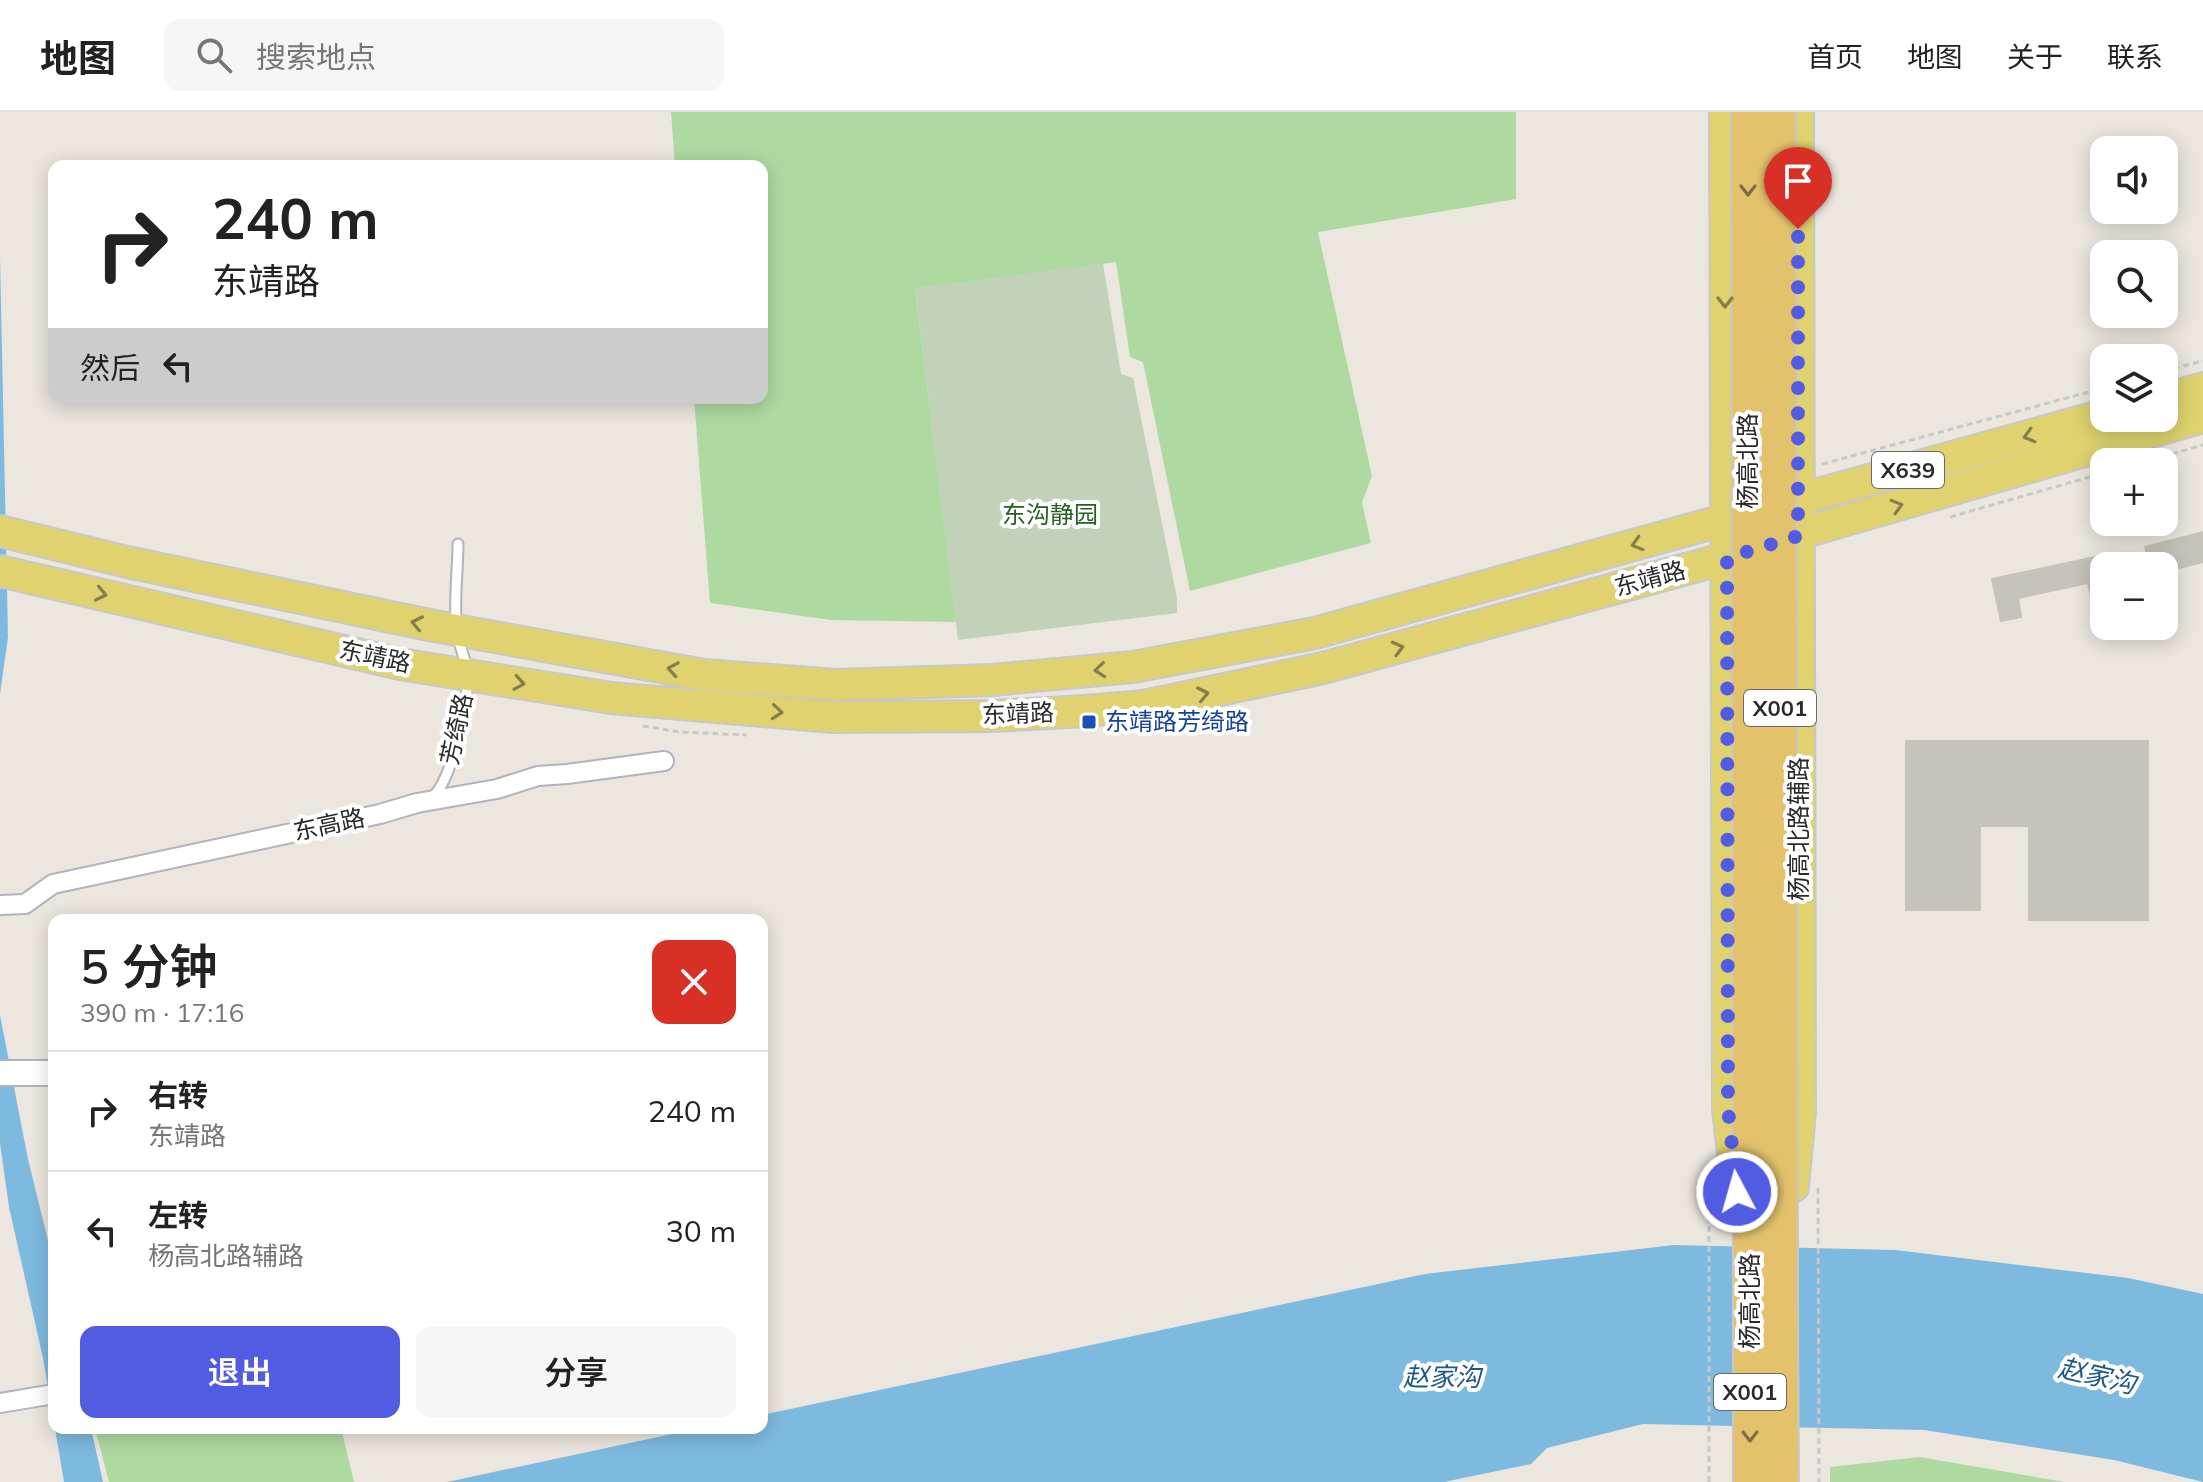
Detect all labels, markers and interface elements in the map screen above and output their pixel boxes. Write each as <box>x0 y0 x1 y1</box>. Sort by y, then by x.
search box <box>164 19 724 91</box>
icon: search <box>192 33 236 77</box>
text: 地图 <box>40 34 116 82</box>
text: 搜索地点 <box>256 38 376 76</box>
text: 首页 <box>1807 39 1863 74</box>
text: 地图 <box>1907 39 1963 74</box>
text: 关于 <box>2007 39 2063 74</box>
text: 联系 <box>2107 39 2163 74</box>
map controls <box>2090 136 2178 640</box>
button: sound <box>2090 136 2178 224</box>
pin <box>1764 147 1832 229</box>
icon: arrive <box>1776 159 1820 203</box>
text: 240 m <box>212 183 379 253</box>
one-way arrow <box>1739 184 1757 197</box>
icon: right <box>80 192 184 296</box>
button: search <box>2090 240 2178 328</box>
text: 东靖路 <box>212 258 320 303</box>
one-way arrow <box>1716 296 1734 309</box>
icon: left <box>156 344 200 388</box>
button: layers <box>2090 344 2178 432</box>
text: 然后 <box>80 349 140 387</box>
street label: 杨高北路 <box>1732 413 1762 509</box>
one-way arrow <box>2022 427 2036 444</box>
button: + <box>2090 448 2178 536</box>
road number: X639 <box>1872 452 1944 488</box>
park label: 东沟静园 <box>1002 499 1098 529</box>
one-way arrow <box>1889 499 1903 515</box>
one-way arrow <box>1631 534 1645 551</box>
button: − <box>2090 552 2178 640</box>
street label: 东靖路 <box>1611 554 1688 602</box>
one-way arrow <box>93 585 107 602</box>
one-way arrow <box>411 615 425 632</box>
street label: 东靖路 <box>337 634 414 678</box>
one-way arrow <box>1390 641 1404 657</box>
one-way arrow <box>667 662 680 679</box>
one-way arrow <box>1093 662 1106 679</box>
one-way arrow <box>512 674 526 691</box>
one-way arrow <box>1197 686 1210 703</box>
street label: 芳绮路 <box>434 690 478 767</box>
road number: X001 <box>1744 690 1816 726</box>
street label: 东靖路 <box>981 697 1054 729</box>
one-way arrow <box>771 703 784 720</box>
place label: 东靖路芳绮路 <box>1105 706 1249 736</box>
marker: 东靖路芳绮路 <box>1080 713 1098 731</box>
street label: 杨高北路辅路 <box>1783 757 1813 901</box>
street label: 东高路 <box>290 802 367 846</box>
text: 5 分钟 <box>80 936 218 996</box>
button: close <box>652 940 736 1024</box>
text: 390 m · 17:16 <box>80 996 244 1029</box>
text: 右转 <box>148 1076 208 1114</box>
icon: right <box>80 1089 124 1133</box>
text: 240 m <box>648 1092 736 1130</box>
text: 东靖路 <box>148 1119 226 1152</box>
position arrow <box>1695 1150 1779 1234</box>
text: 左转 <box>148 1196 208 1234</box>
icon: left <box>80 1209 124 1253</box>
text: 30 m <box>666 1212 736 1250</box>
text: 杨高北路辅路 <box>148 1239 304 1272</box>
street label: 杨高北路 <box>1734 1253 1764 1349</box>
button: 退出 <box>80 1326 400 1418</box>
button: 分享 <box>416 1326 736 1418</box>
water label: 赵家沟 <box>2055 1351 2142 1401</box>
water label: 赵家沟 <box>1403 1360 1484 1393</box>
road number: X001 <box>1714 1374 1786 1410</box>
one-way arrow <box>1741 1430 1759 1443</box>

